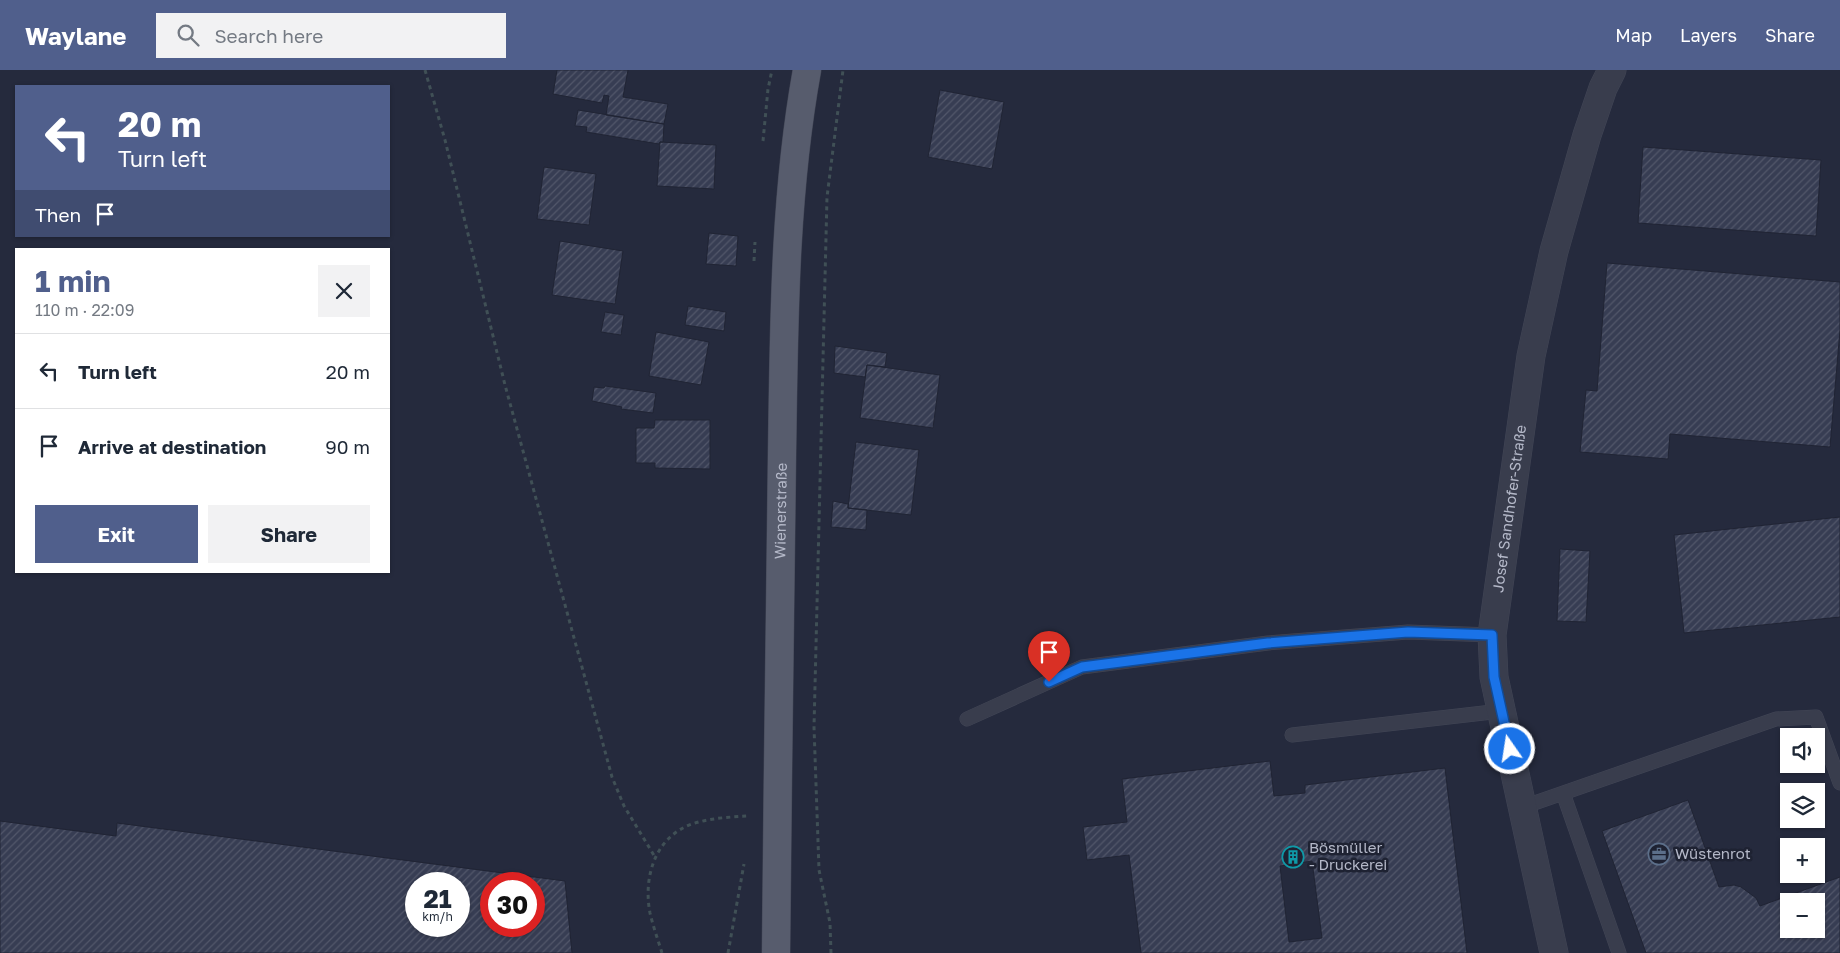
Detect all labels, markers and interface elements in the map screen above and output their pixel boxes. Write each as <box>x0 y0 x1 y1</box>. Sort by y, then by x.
search box <box>156 13 506 58</box>
text: Waylane <box>25 21 126 50</box>
icon: search <box>174 21 202 49</box>
text: Search here <box>214 24 323 47</box>
text: Map <box>1615 24 1652 46</box>
text: Layers <box>1680 24 1737 46</box>
text: Share <box>1765 24 1815 46</box>
text: 20 m <box>118 103 201 145</box>
icon: left <box>35 105 100 170</box>
text: Turn left <box>118 145 207 172</box>
icon: arrive <box>91 200 119 228</box>
text: Then <box>35 203 81 226</box>
text: 1 min <box>35 263 111 299</box>
button: close <box>318 265 370 317</box>
text: 110 m · 22:09 <box>35 300 134 320</box>
icon: left <box>35 357 63 385</box>
text: Turn left <box>78 360 157 383</box>
text: 20 m <box>326 360 370 383</box>
street label: Josef Sandhofer-Straße <box>1488 423 1529 594</box>
icon: arrive <box>35 432 63 460</box>
text: Arrive at destination <box>78 435 266 458</box>
text: 90 m <box>325 435 370 458</box>
street label: Wienerstraße <box>770 462 790 559</box>
button: Exit <box>35 505 198 563</box>
button: Share <box>208 505 370 563</box>
pin <box>1028 631 1070 682</box>
icon: arrive <box>1035 638 1063 666</box>
position arrow <box>1483 722 1535 774</box>
map controls <box>1780 728 1825 938</box>
button: sound <box>1780 728 1825 773</box>
button: layers <box>1780 783 1825 828</box>
place label: Bösmüller - Druckerei <box>1309 838 1387 873</box>
button: + <box>1780 838 1825 883</box>
office icon: Wüstenrot <box>1647 842 1671 866</box>
place label: Wüstenrot <box>1675 844 1751 862</box>
building icon: Bösmüller - Druckerei <box>1281 845 1305 869</box>
speed limit sign: 30 <box>480 872 545 937</box>
text: 21 <box>423 883 452 914</box>
button: − <box>1780 893 1825 938</box>
text: km/h <box>422 909 453 924</box>

